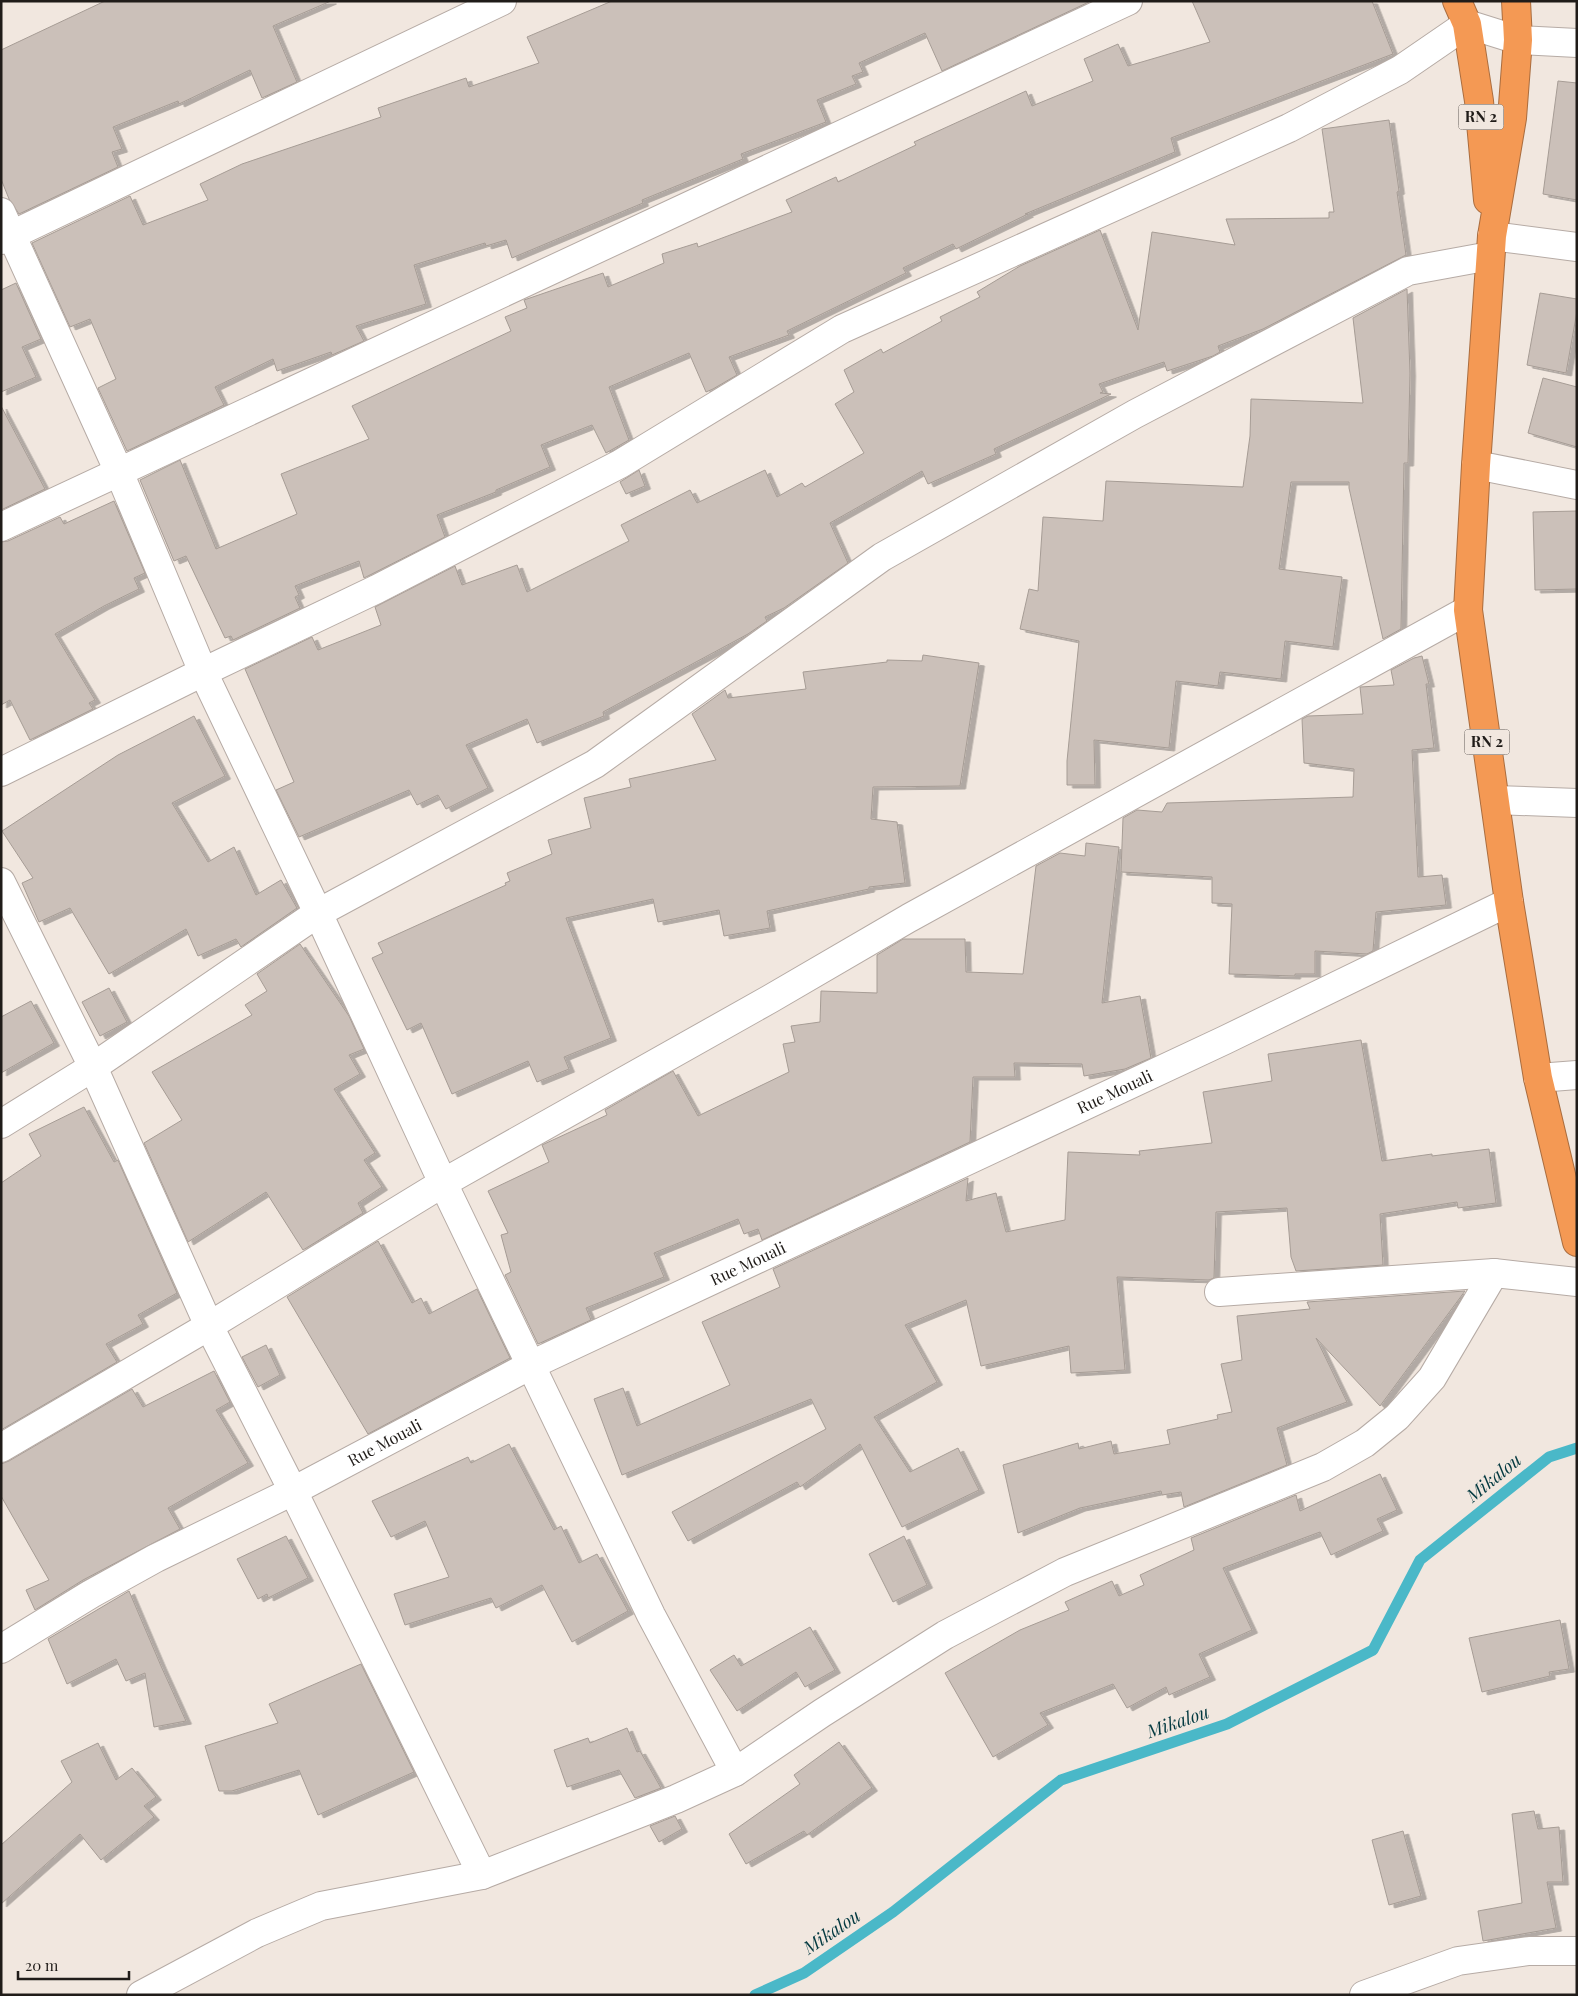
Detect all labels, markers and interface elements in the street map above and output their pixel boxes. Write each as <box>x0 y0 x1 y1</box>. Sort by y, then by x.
road number: RN 2 <box>1458 104 1504 130</box>
road number: RN 2 <box>1464 730 1510 754</box>
street label: Rue Mouali <box>1073 1064 1156 1118</box>
street label: Rue Mouali <box>707 1236 789 1290</box>
street label: Rue Mouali <box>344 1414 425 1470</box>
water label: Mikalou <box>1460 1448 1526 1507</box>
water label: Mikalou <box>1142 1699 1212 1743</box>
water label: Mikalou <box>797 1903 865 1960</box>
scale bar <box>18 1948 129 1980</box>
text: 20 m <box>25 1955 59 1975</box>

